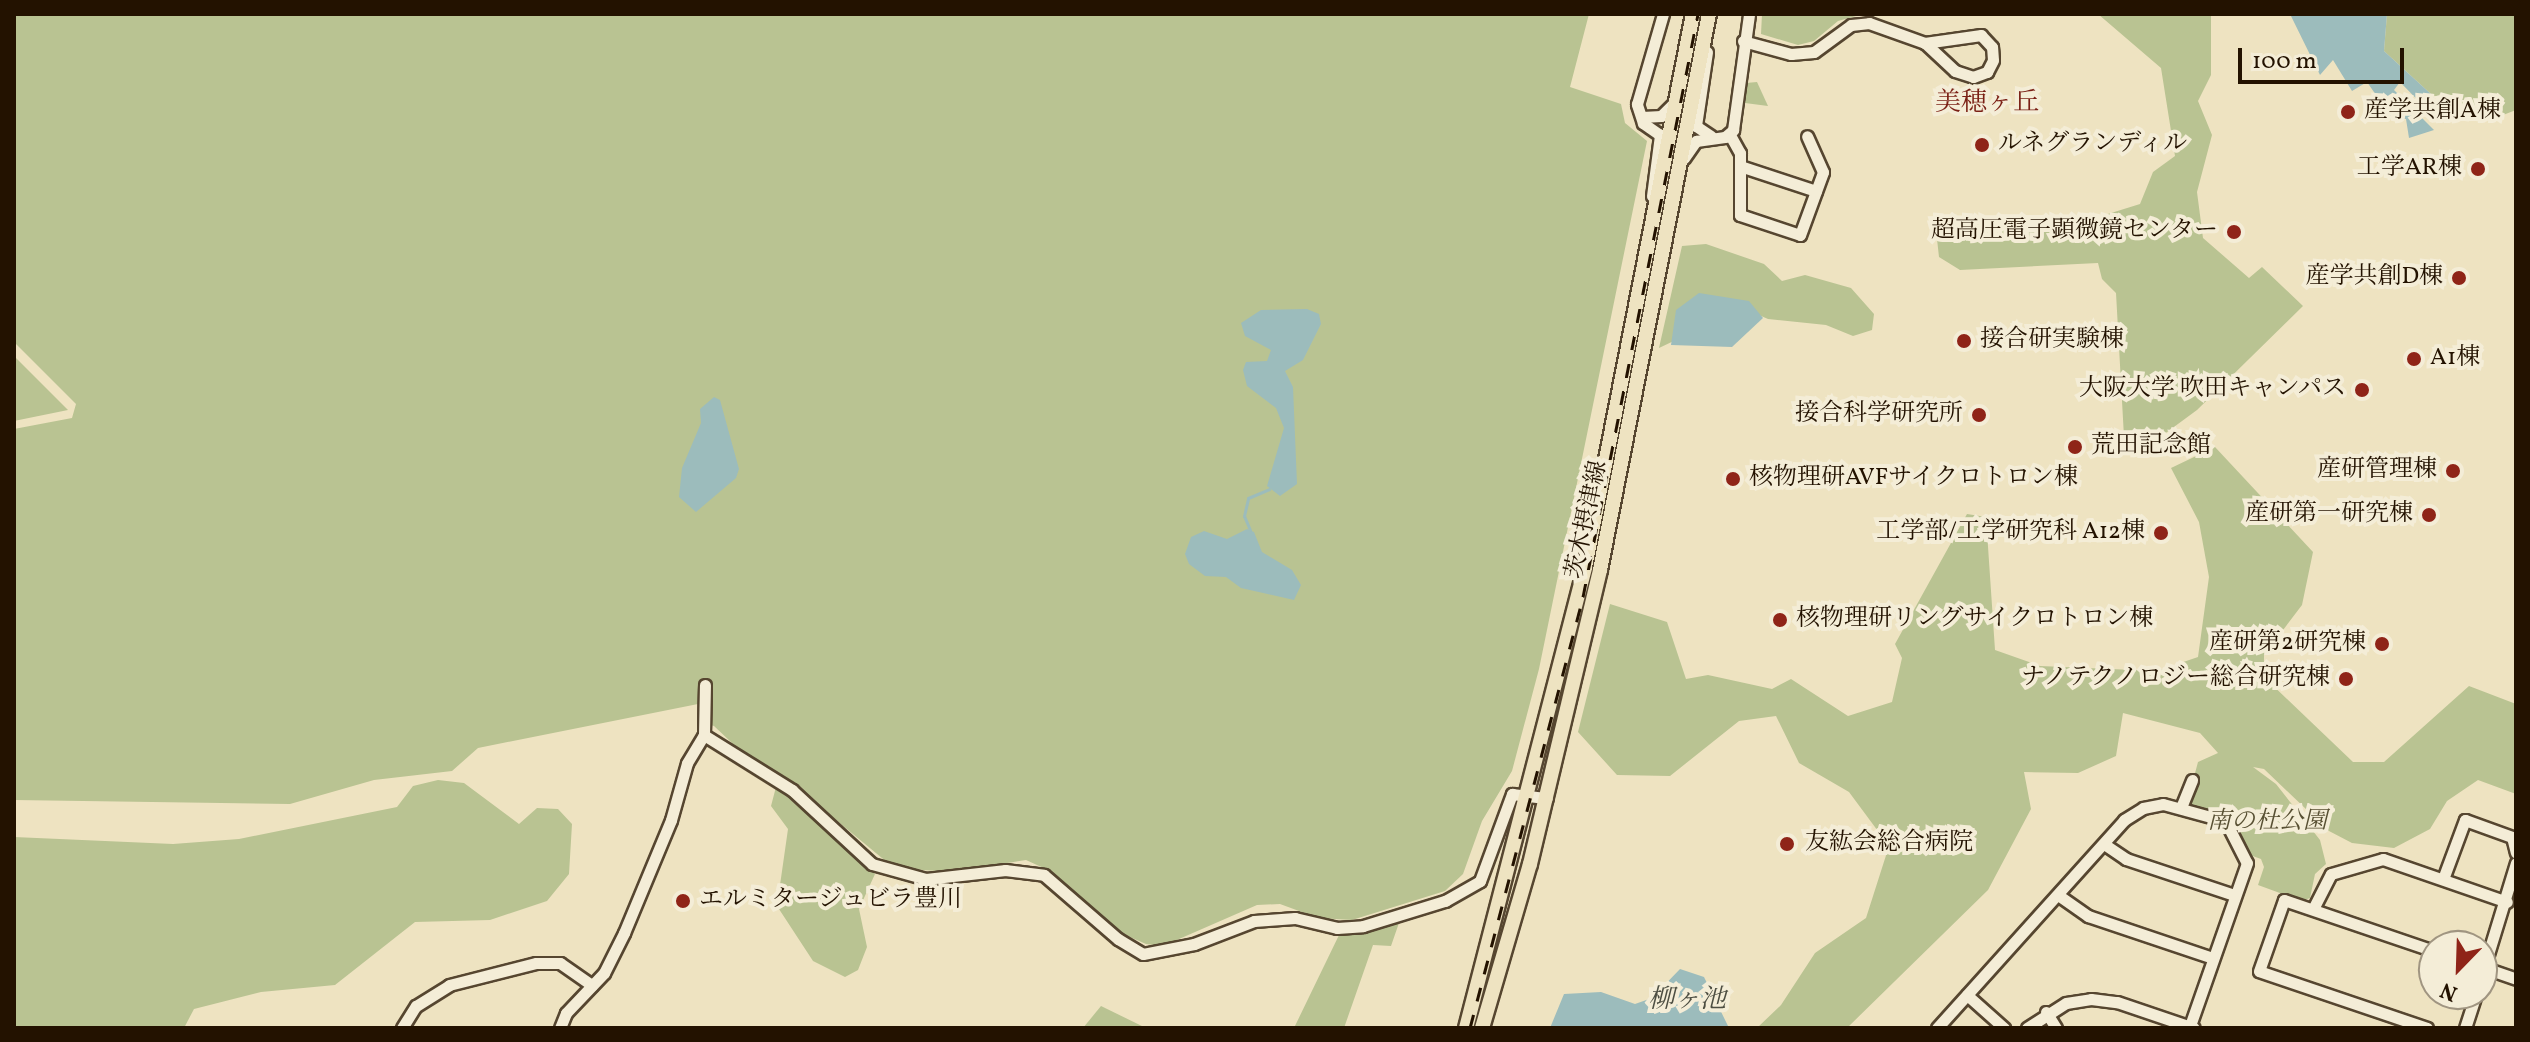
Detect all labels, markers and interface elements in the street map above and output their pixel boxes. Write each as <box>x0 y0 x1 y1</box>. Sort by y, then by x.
scale bar <box>2242 32 2408 82</box>
text: 100 m <box>2252 45 2317 79</box>
district label: 美穂ヶ丘 <box>1935 88 2039 120</box>
place label: 産学共創A棟 <box>2364 98 2501 126</box>
marker: 産学共創A棟 <box>2339 103 2357 121</box>
place label: ルネグランディル <box>1998 131 2190 159</box>
marker: ルネグランディル <box>1973 136 1991 154</box>
place label: 工学AR棟 <box>2357 155 2462 183</box>
marker: 工学AR棟 <box>2469 160 2487 178</box>
place label: 超高圧電子顕微鏡センター <box>1930 218 2218 246</box>
marker: 超高圧電子顕微鏡センター <box>2225 223 2243 241</box>
place label: 産学共創D棟 <box>2305 264 2443 292</box>
marker: 産学共創D棟 <box>2450 269 2468 287</box>
place label: 接合研実験棟 <box>1980 327 2124 355</box>
marker: 接合研実験棟 <box>1955 332 1973 350</box>
place label: A1棟 <box>2430 345 2480 373</box>
marker: A1棟 <box>2405 350 2423 368</box>
place label: 大阪大学 吹田キャンパス <box>2077 376 2346 404</box>
marker: 大阪大学 吹田キャンパス <box>2353 381 2371 399</box>
place label: 接合科学研究所 <box>1795 401 1963 429</box>
marker: 接合科学研究所 <box>1970 406 1988 424</box>
place label: 荒田記念館 <box>2091 433 2211 461</box>
marker: 荒田記念館 <box>2066 438 2084 456</box>
place label: 産研管理棟 <box>2317 457 2437 485</box>
street label: 茨木摂津線 <box>1561 458 1615 582</box>
marker: 産研管理棟 <box>2444 462 2462 480</box>
place label: 核物理研AVFサイクロトロン棟 <box>1749 465 2080 493</box>
marker: 核物理研AVFサイクロトロン棟 <box>1724 470 1742 488</box>
place label: 産研第一研究棟 <box>2245 501 2413 529</box>
marker: 産研第一研究棟 <box>2420 506 2438 524</box>
place label: 工学部/工学研究科 A12棟 <box>1876 519 2145 547</box>
marker: 工学部/工学研究科 A12棟 <box>2152 524 2170 542</box>
place label: 核物理研リングサイクロトロン棟 <box>1796 606 2156 634</box>
marker: 核物理研リングサイクロトロン棟 <box>1771 611 1789 629</box>
place label: 産研第2研究棟 <box>2209 630 2366 658</box>
marker: 産研第2研究棟 <box>2373 635 2391 653</box>
place label: ナノテクノロジー総合研究棟 <box>2018 665 2330 693</box>
marker: ナノテクノロジー総合研究棟 <box>2337 670 2355 688</box>
park label: 南の杜公園 <box>2207 809 2327 837</box>
place label: 友紘会総合病院 <box>1805 830 1973 858</box>
marker: 友紘会総合病院 <box>1776 833 1798 855</box>
place label: エルミタージュビラ豊川 <box>699 887 963 915</box>
marker: エルミタージュビラ豊川 <box>674 892 692 910</box>
north arrow <box>2418 930 2498 1010</box>
text: N <box>2436 973 2463 1008</box>
water label: 柳ヶ池 <box>1648 985 1726 1017</box>

